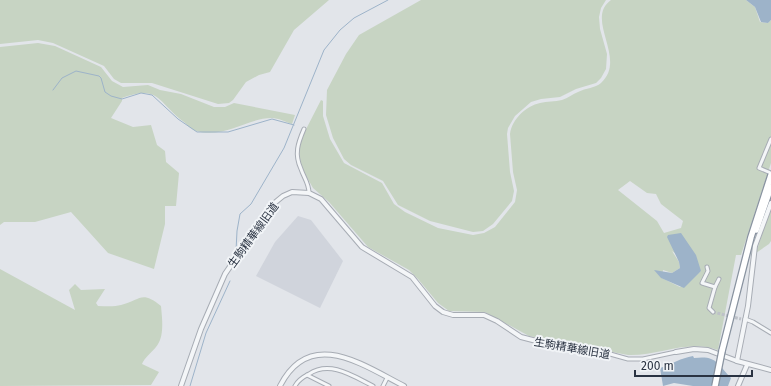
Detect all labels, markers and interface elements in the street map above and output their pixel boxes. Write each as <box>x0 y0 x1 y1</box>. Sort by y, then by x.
street label: 生駒精華線旧道 <box>226 200 281 270</box>
street label: 生駒精華線旧道 <box>533 335 611 362</box>
scale bar <box>635 352 752 378</box>
text: 200 m <box>641 359 674 373</box>

